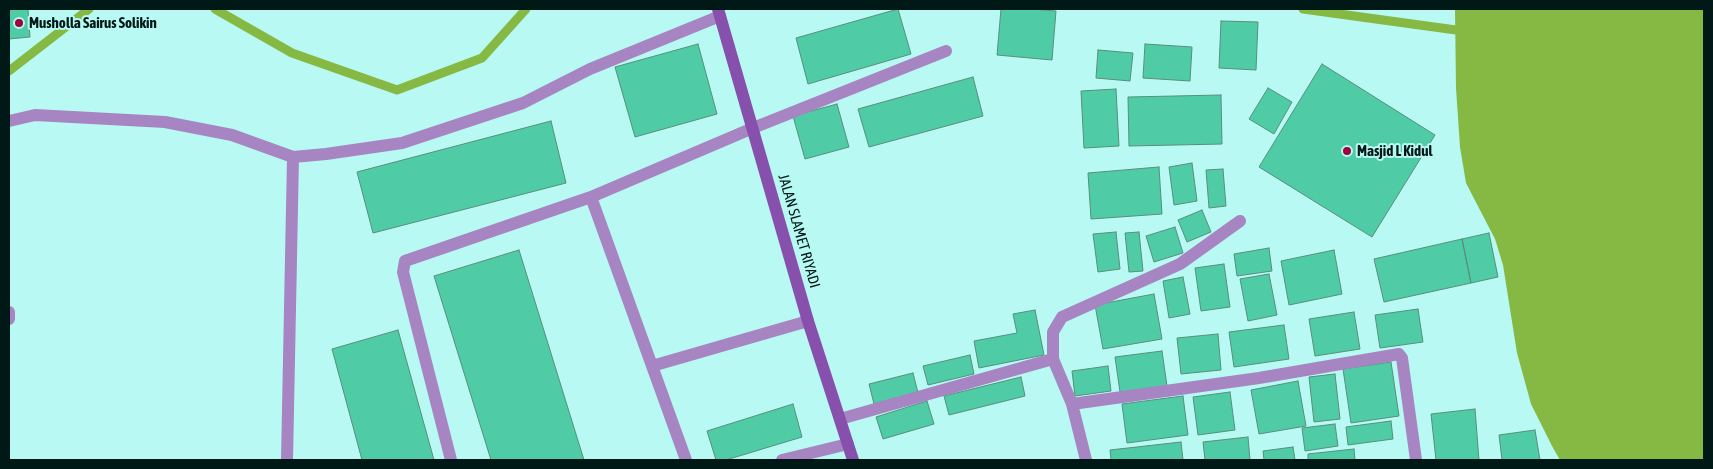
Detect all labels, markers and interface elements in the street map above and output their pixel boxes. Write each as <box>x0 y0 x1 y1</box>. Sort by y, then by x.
place label: Musholla Sairus Solikin <box>29 14 157 32</box>
marker: Musholla Sairus Solikin <box>13 17 25 29</box>
place label: Masjid L Kidul <box>1357 142 1432 160</box>
marker: Masjid L Kidul <box>1341 145 1353 157</box>
street label: JALAN SLAMET RIYADI <box>774 172 824 290</box>

